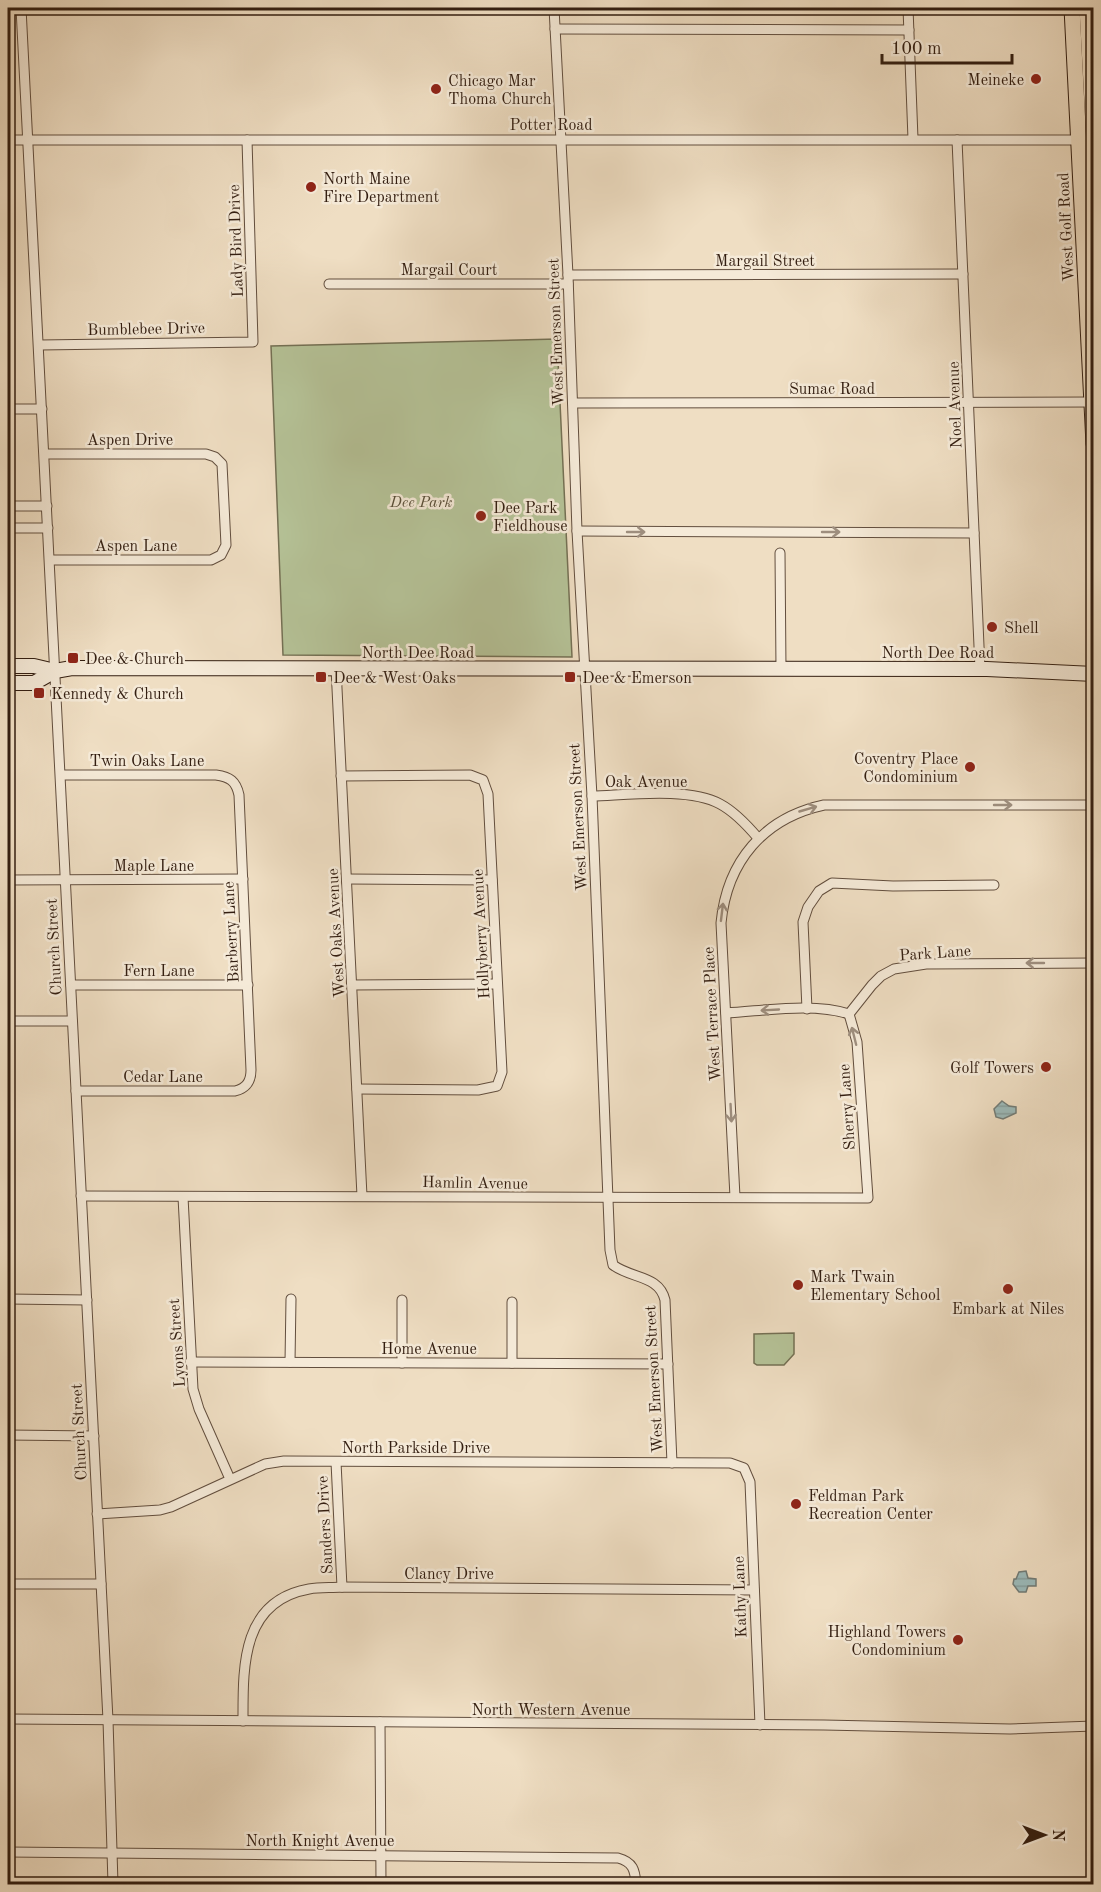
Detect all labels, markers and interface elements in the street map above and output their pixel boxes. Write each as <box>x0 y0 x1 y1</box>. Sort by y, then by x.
scale bar <box>882 27 1012 65</box>
text: 100 m <box>891 40 942 58</box>
marker: Meineke <box>1029 72 1043 86</box>
place label: Meineke <box>967 73 1024 89</box>
place label: Chicago Mar Thoma Church <box>448 74 552 108</box>
marker: Chicago Mar Thoma Church <box>429 82 443 96</box>
street label: Potter Road <box>509 118 593 134</box>
place label: North Maine Fire Department <box>323 172 439 206</box>
street label: West Golf Road <box>1056 172 1078 282</box>
marker: North Maine Fire Department <box>304 180 318 194</box>
street label: Lady Bird Drive <box>227 184 247 298</box>
street label: Margail Street <box>715 254 815 270</box>
street label: West Emerson Street <box>546 257 568 406</box>
street label: Margail Court <box>401 263 498 279</box>
street label: Bumblebee Drive <box>87 321 205 339</box>
street label: Noel Avenue <box>946 361 966 449</box>
street label: Sumac Road <box>789 382 875 398</box>
street label: Aspen Drive <box>87 433 173 449</box>
park label: Dee Park <box>389 495 452 511</box>
place label: Dee Park Fieldhouse <box>493 501 568 535</box>
marker: Dee Park Fieldhouse <box>474 509 488 523</box>
one-way arrow <box>625 526 645 538</box>
one-way arrow <box>820 526 840 538</box>
street label: Aspen Lane <box>95 539 177 555</box>
marker: Shell <box>985 620 999 634</box>
place label: Shell <box>1004 621 1039 637</box>
street label: North Dee Road <box>362 646 474 662</box>
street label: North Dee Road <box>882 646 994 662</box>
marker: Dee & Church <box>66 651 80 665</box>
place label: Dee & Church <box>85 652 184 668</box>
marker: Dee & West Oaks <box>314 670 328 684</box>
marker: Dee & Emerson <box>563 670 577 684</box>
place label: Dee & West Oaks <box>333 671 456 687</box>
place label: Dee & Emerson <box>582 671 692 687</box>
marker: Kennedy & Church <box>32 686 46 700</box>
place label: Kennedy & Church <box>51 687 184 703</box>
street label: West Emerson Street <box>567 742 591 891</box>
place label: Coventry Place Condominium <box>854 752 958 786</box>
street label: Twin Oaks Lane <box>90 754 204 770</box>
marker: Coventry Place Condominium <box>963 760 977 774</box>
street label: Oak Avenue <box>605 775 687 791</box>
one-way arrow <box>992 799 1012 811</box>
one-way arrow <box>798 803 817 814</box>
street label: Maple Lane <box>114 859 194 875</box>
street label: West Oaks Avenue <box>326 868 348 998</box>
street label: Hollyberry Avenue <box>471 869 493 999</box>
street label: Barberry Lane <box>221 881 243 983</box>
street label: Church Street <box>44 898 66 996</box>
one-way arrow <box>717 903 728 923</box>
street label: Park Lane <box>899 944 972 964</box>
street label: West Terrace Place <box>701 946 725 1082</box>
one-way arrow <box>1026 957 1046 969</box>
street label: Fern Lane <box>123 964 195 980</box>
one-way arrow <box>761 1005 781 1016</box>
one-way arrow <box>848 1026 860 1045</box>
marker: Golf Towers <box>1039 1060 1053 1074</box>
place label: Golf Towers <box>950 1061 1034 1077</box>
street label: Sherry Lane <box>837 1063 859 1151</box>
street label: Cedar Lane <box>123 1070 203 1086</box>
one-way arrow <box>725 1103 737 1123</box>
street label: Hamlin Avenue <box>422 1175 528 1193</box>
place label: Mark Twain Elementary School <box>810 1270 940 1304</box>
marker: Mark Twain Elementary School <box>791 1278 805 1292</box>
marker: Embark at Niles <box>1001 1282 1015 1296</box>
street label: Lyons Street <box>167 1298 189 1388</box>
place label: Embark at Niles <box>952 1302 1064 1318</box>
street label: West Emerson Street <box>643 1304 667 1453</box>
street label: Home Avenue <box>381 1342 477 1358</box>
street label: Church Street <box>69 1383 91 1481</box>
street label: North Parkside Drive <box>342 1441 490 1457</box>
street label: Sanders Drive <box>315 1475 337 1575</box>
place label: Feldman Park Recreation Center <box>808 1489 933 1523</box>
marker: Feldman Park Recreation Center <box>789 1497 803 1511</box>
street label: Kathy Lane <box>732 1556 750 1638</box>
street label: Clancy Drive <box>404 1567 494 1583</box>
place label: Highland Towers Condominium <box>828 1625 946 1659</box>
marker: Highland Towers Condominium <box>951 1633 965 1647</box>
street label: North Western Avenue <box>472 1703 630 1719</box>
north arrow <box>1014 1805 1074 1865</box>
text: N <box>1049 1829 1065 1842</box>
street label: North Knight Avenue <box>246 1834 394 1850</box>

